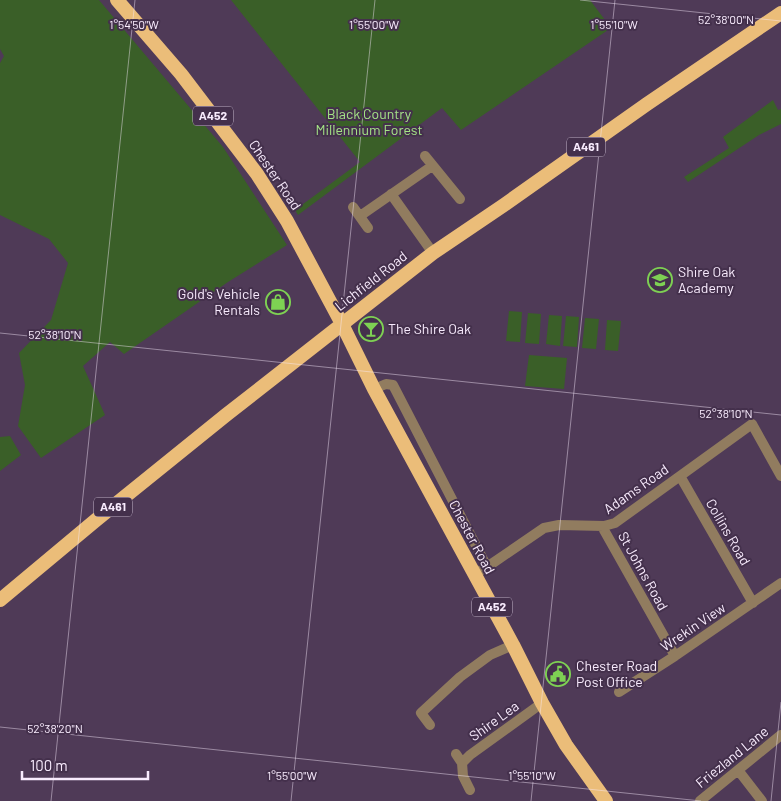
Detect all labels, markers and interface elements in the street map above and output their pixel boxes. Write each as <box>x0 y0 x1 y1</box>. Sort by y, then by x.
text: 52°38'00"N <box>698 12 754 26</box>
text: 1°54'50"W <box>109 17 159 31</box>
text: 1°55'00"W <box>349 17 399 31</box>
text: 1°55'10"W <box>590 17 638 31</box>
park label: Black Country Millennium Forest <box>315 105 423 138</box>
road number: A452 <box>193 106 233 125</box>
street label: Chester Road <box>246 136 305 213</box>
road number: A461 <box>567 138 605 156</box>
street label: Lichfield Road <box>331 247 410 314</box>
place label: Shire Oak Academy <box>678 263 735 296</box>
school or university icon: Shire Oak Academy <box>647 267 673 293</box>
place label: Gold's Vehicle Rentals <box>178 285 260 318</box>
shop icon: Gold's Vehicle Rentals <box>265 289 291 315</box>
bar icon: The Shire Oak <box>358 316 384 342</box>
place label: The Shire Oak <box>388 320 471 337</box>
text: 52°38'10"N <box>28 327 82 341</box>
text: 52°38'10"N <box>699 406 753 420</box>
street label: Adams Road <box>600 460 671 517</box>
street label: Collins Road <box>703 495 754 568</box>
street label: Chester Road <box>446 497 499 577</box>
road number: A461 <box>94 498 132 516</box>
street label: St Johns Road <box>615 528 672 613</box>
road number: A452 <box>472 598 512 616</box>
street label: Wrekin View <box>657 599 728 655</box>
place label: Chester Road Post Office <box>576 657 657 690</box>
public building icon: Chester Road Post Office <box>545 661 571 687</box>
street label: Shire Lea <box>466 697 522 744</box>
text: 52°38'20"N <box>27 721 83 735</box>
street label: Friezland Lane <box>692 722 771 791</box>
scale bar <box>22 748 149 780</box>
text: 100 m <box>30 756 68 774</box>
text: 1°55'00"W <box>267 768 317 782</box>
text: 1°55'10"W <box>508 768 556 782</box>

